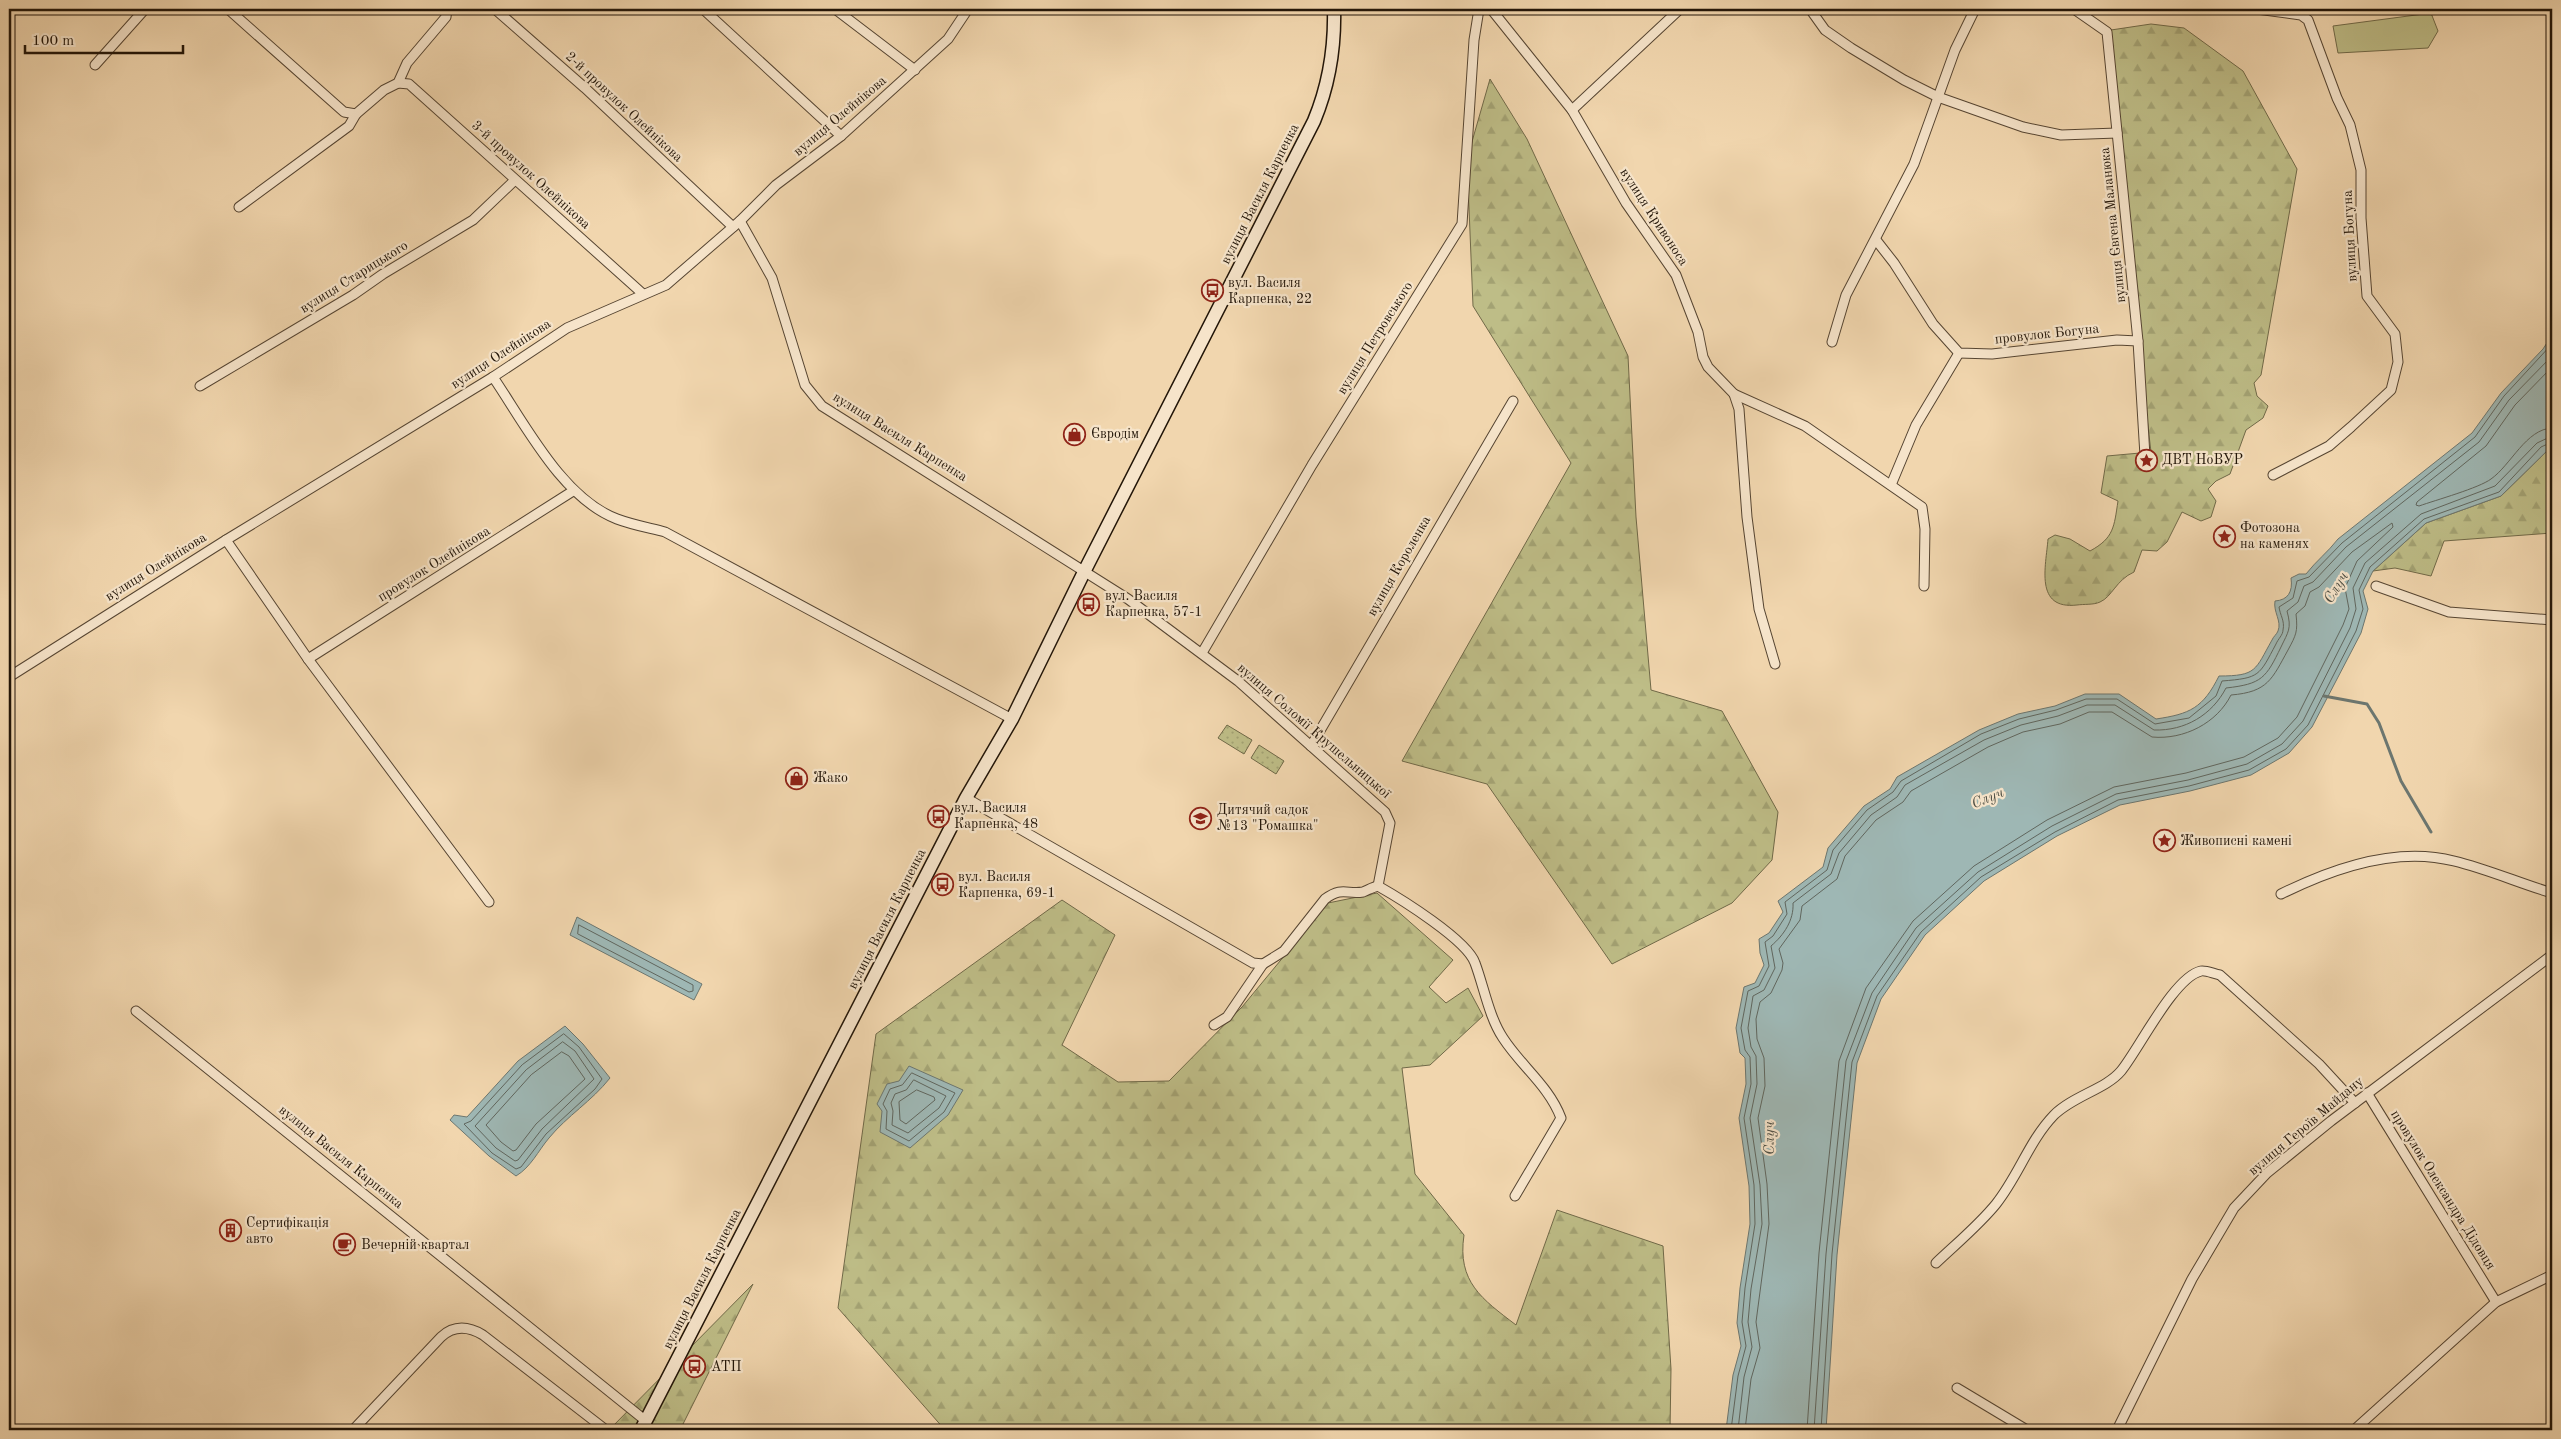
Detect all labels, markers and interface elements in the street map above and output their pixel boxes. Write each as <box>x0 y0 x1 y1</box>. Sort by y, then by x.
scale bar <box>25 22 182 54</box>
text: 100 m <box>32 34 74 49</box>
street label: 2-й провулок Олейнікова <box>563 49 685 165</box>
street label: вулиця Олейнікова <box>791 73 889 159</box>
street label: 3-й провулок Олейнікова <box>469 118 593 232</box>
street label: вулиця Василя Карпенка <box>1218 122 1302 266</box>
street label: вулиця Євгена Маланюка <box>2098 146 2128 303</box>
street label: вулиця Кривоноса <box>1617 166 1691 268</box>
street label: вулиця Богуна <box>2341 190 2359 282</box>
street label: вулиця Старицького <box>298 238 410 316</box>
place label: вул. Василя Карпенка, 22 <box>1228 276 1312 306</box>
bus stop icon: вул. Василя Карпенка, 22 <box>1200 279 1224 303</box>
street label: вулиця Петровського <box>1335 279 1415 397</box>
street label: вулиця Олейнікова <box>448 316 554 392</box>
street label: провулок Богуна <box>1994 322 2100 346</box>
street label: вулиця Василя Карпенка <box>830 390 970 484</box>
shop icon: Євродім <box>1063 422 1087 446</box>
place label: Євродім <box>1091 427 1139 441</box>
place icon: ДВТ НоВУР <box>2134 448 2158 472</box>
place label: ДВТ НоВУР <box>2162 453 2243 467</box>
street label: вулиця Короленка <box>1365 513 1433 619</box>
place label: Фотозона на каменях <box>2240 521 2309 551</box>
street label: провулок Олейнікова <box>375 524 493 604</box>
place icon: Фотозона на каменях <box>2212 524 2236 548</box>
street label: вулиця Олейнікова <box>103 530 209 604</box>
water label: Случ <box>2322 570 2352 606</box>
place label: вул. Василя Карпенка, 57-1 <box>1105 589 1202 619</box>
bus stop icon: вул. Василя Карпенка, 57-1 <box>1077 592 1101 616</box>
street label: вулиця Соломії Крушельницької <box>1235 661 1393 801</box>
shop icon: Жако <box>785 766 809 790</box>
place label: Жако <box>813 771 848 785</box>
water label: Случ <box>1970 786 2006 812</box>
place label: вул. Василя Карпенка, 48 <box>954 801 1038 831</box>
place label: Дитячий садок №13 "Ромашка" <box>1217 803 1318 833</box>
bus stop icon: вул. Василя Карпенка, 48 <box>926 804 950 828</box>
school or university icon: Дитячий садок №13 "Ромашка" <box>1189 806 1213 830</box>
place icon: Живописні камені <box>2152 829 2176 853</box>
place label: Живописні камені <box>2180 834 2292 848</box>
street label: вулиця Василя Карпенка <box>845 847 929 991</box>
place label: вул. Василя Карпенка, 69-1 <box>958 870 1055 900</box>
bus stop icon: вул. Василя Карпенка, 69-1 <box>930 873 954 897</box>
street label: вулиця Героїв Майдану <box>2246 1074 2367 1178</box>
street label: вулиця Василя Карпенка <box>276 1103 406 1211</box>
street label: провулок Олександра Дідовця <box>2388 1108 2498 1272</box>
water label: Случ <box>1763 1121 1778 1155</box>
street label: вулиця Василя Карпенка <box>660 1207 744 1351</box>
place label: Сертифікація авто <box>246 1216 329 1246</box>
building icon: Сертифікація авто <box>218 1219 242 1243</box>
cafe icon: Вечерній квартал <box>333 1233 357 1257</box>
place label: Вечерній квартал <box>361 1238 469 1252</box>
bus stop icon: АТП <box>683 1355 707 1379</box>
place label: АТП <box>711 1360 742 1374</box>

